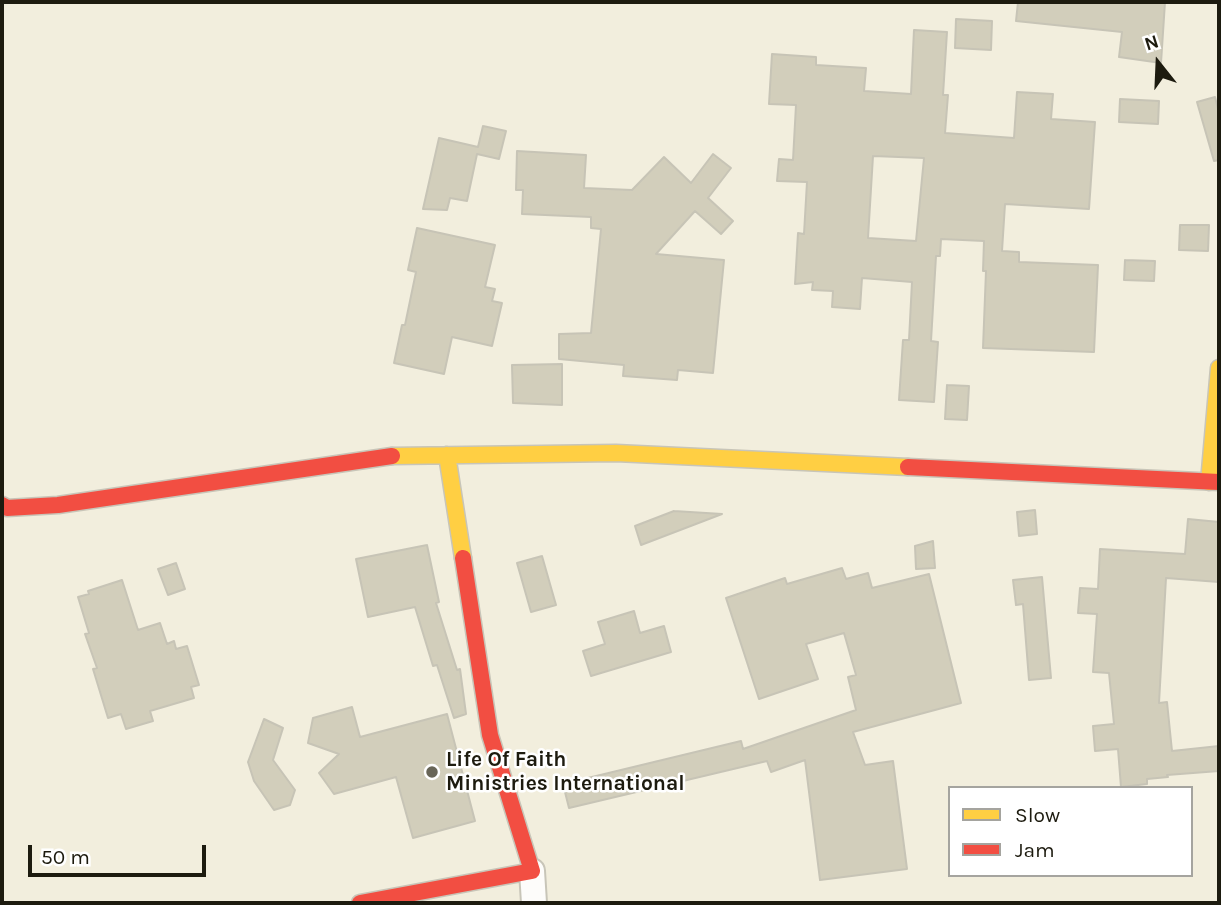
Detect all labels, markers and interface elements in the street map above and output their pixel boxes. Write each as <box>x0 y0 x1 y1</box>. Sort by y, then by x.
north arrow <box>1123 28 1193 98</box>
text: N <box>1142 30 1161 56</box>
place label: Life Of Faith Ministries International <box>446 747 685 797</box>
marker: Life Of Faith Ministries International <box>424 764 440 780</box>
legend <box>948 786 1193 877</box>
text: Slow <box>1015 803 1060 827</box>
scale bar <box>32 832 210 876</box>
text: Jam <box>1015 838 1055 862</box>
text: 50 m <box>41 845 90 869</box>

